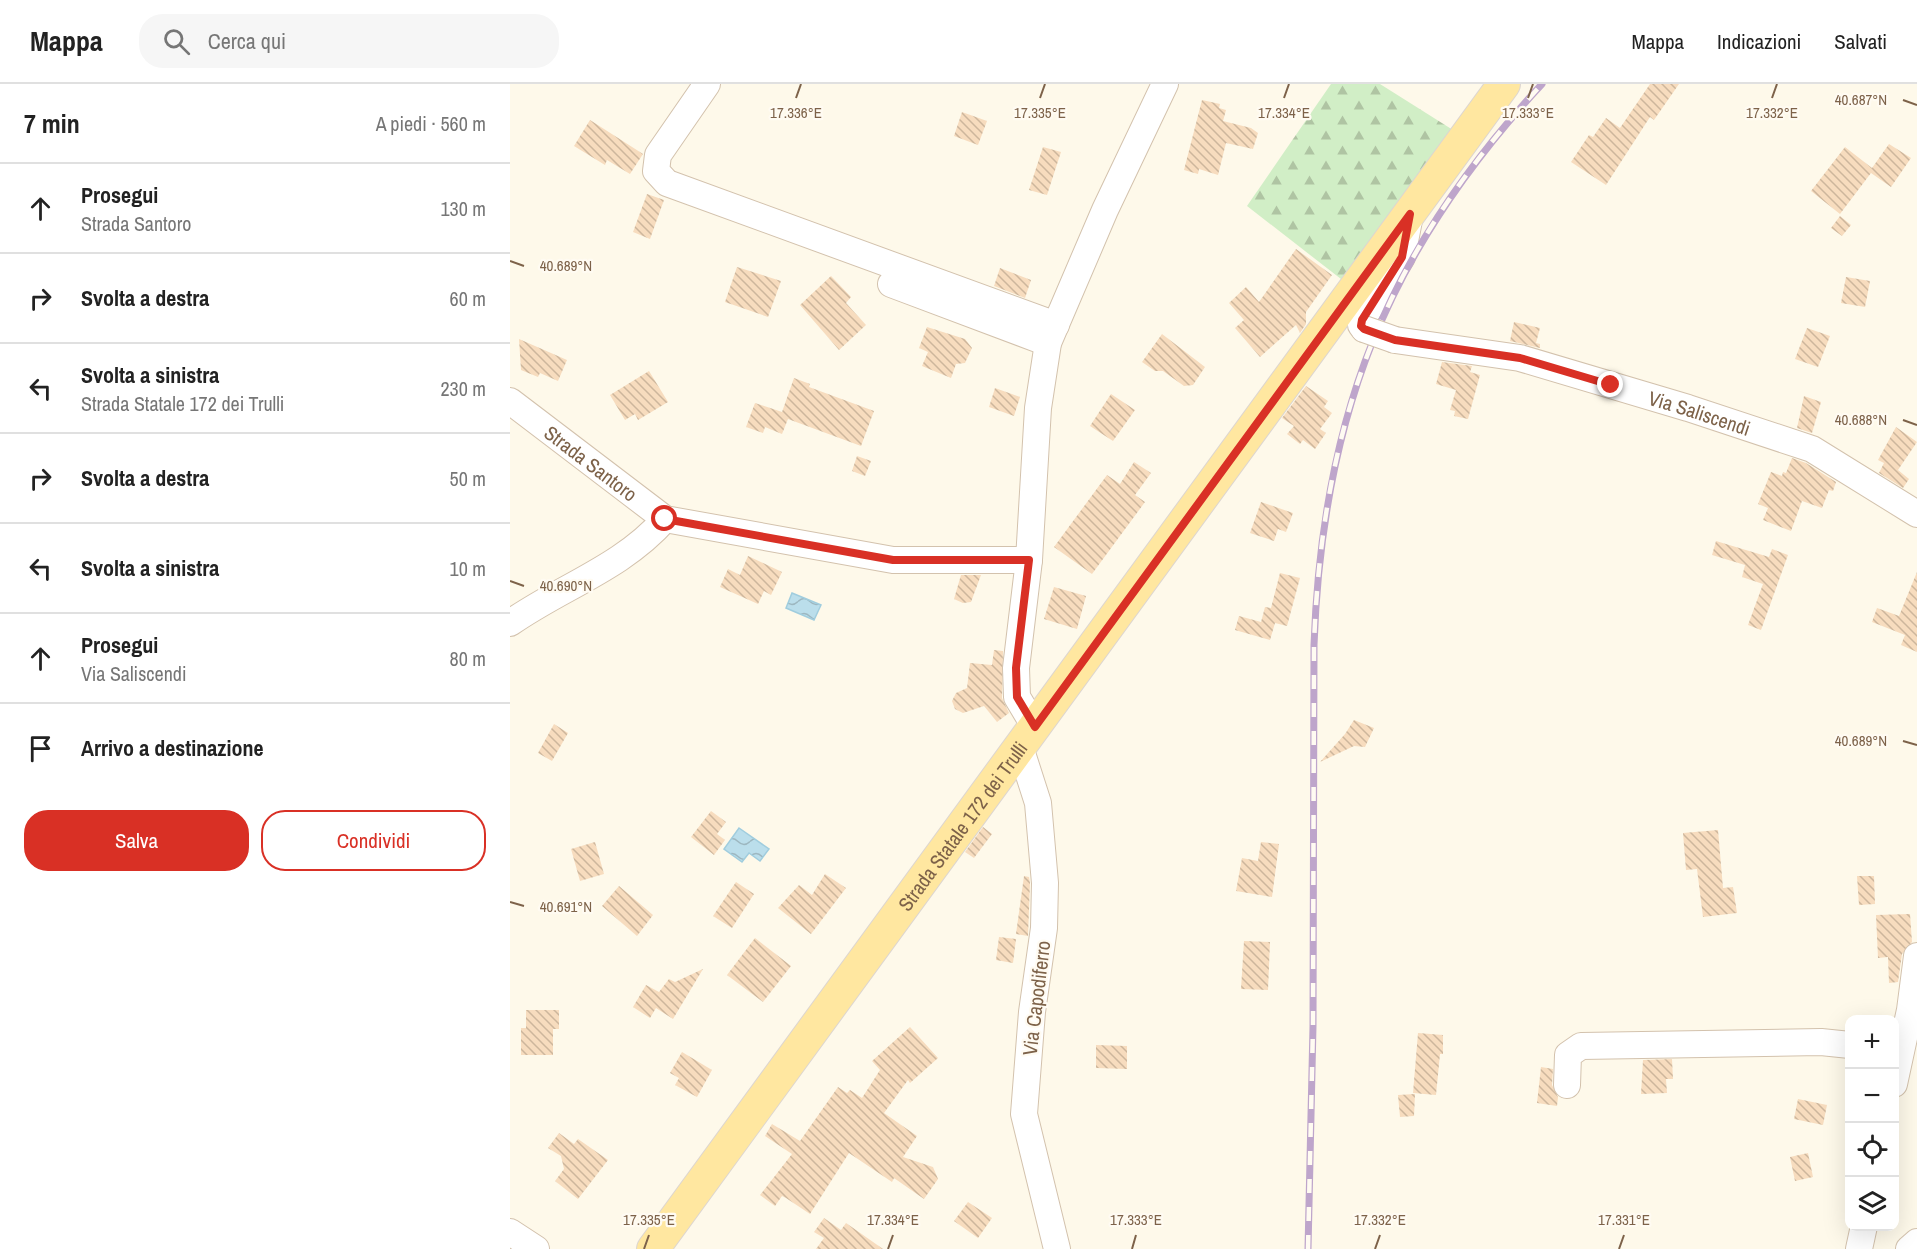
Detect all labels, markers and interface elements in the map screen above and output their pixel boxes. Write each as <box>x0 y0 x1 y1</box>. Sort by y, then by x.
search box <box>139 14 559 68</box>
text: Mappa <box>30 22 103 60</box>
icon: search <box>160 25 193 58</box>
text: Cerca qui <box>208 26 286 56</box>
text: Mappa <box>1631 27 1684 56</box>
text: Indicazioni <box>1717 27 1801 56</box>
text: Salvati <box>1834 27 1887 56</box>
text: 40.687°N <box>1835 89 1887 110</box>
text: 17.336°E <box>770 102 822 123</box>
text: 17.335°E <box>1014 102 1066 123</box>
text: 17.334°E <box>1258 102 1310 123</box>
text: 17.333°E <box>1502 102 1554 123</box>
text: 17.332°E <box>1746 102 1798 123</box>
text: 7 min <box>24 106 80 141</box>
text: A piedi · 560 m <box>376 110 486 137</box>
text: Prosegui <box>81 180 158 210</box>
icon: ahead <box>24 192 57 225</box>
text: 130 m <box>440 195 486 222</box>
text: Strada Santoro <box>81 210 191 237</box>
text: 40.689°N <box>540 255 592 276</box>
icon: right <box>24 282 57 315</box>
text: Svolta a destra <box>81 283 209 313</box>
text: 60 m <box>450 285 486 312</box>
text: Svolta a sinistra <box>81 360 219 390</box>
route end <box>1597 371 1623 397</box>
icon: left <box>24 372 57 405</box>
text: 230 m <box>440 375 486 402</box>
street label: Via Saliscendi <box>1645 384 1754 441</box>
text: Strada Statale 172 dei Trulli <box>81 390 284 417</box>
text: 40.688°N <box>1835 409 1887 430</box>
street label: Strada Santoro <box>539 419 643 507</box>
icon: right <box>24 462 57 495</box>
text: Svolta a destra <box>81 463 209 493</box>
text: 50 m <box>450 465 486 492</box>
route start <box>651 505 677 531</box>
icon: left <box>24 552 57 585</box>
text: Svolta a sinistra <box>81 553 219 583</box>
text: 10 m <box>450 555 486 582</box>
text: 40.690°N <box>540 575 592 596</box>
text: Prosegui <box>81 630 158 660</box>
icon: ahead <box>24 642 57 675</box>
text: 80 m <box>450 645 486 672</box>
text: Via Saliscendi <box>81 660 186 687</box>
text: 40.689°N <box>1835 730 1887 751</box>
icon: arrive <box>24 732 57 765</box>
text: Arrivo a destinazione <box>81 733 263 763</box>
street label: Strada Statale 172 dei Trulli <box>891 736 1033 916</box>
button: Salva <box>24 810 249 871</box>
button: Condividi <box>261 810 486 871</box>
text: 40.691°N <box>540 896 592 917</box>
street label: Via Capodiferro <box>1016 939 1056 1057</box>
map controls <box>1845 1015 1899 1231</box>
button: + <box>1845 1015 1899 1069</box>
button: − <box>1845 1069 1899 1123</box>
button: locate <box>1845 1123 1899 1177</box>
button: layers <box>1845 1177 1899 1231</box>
text: 17.335°E <box>623 1209 675 1230</box>
text: 17.334°E <box>867 1209 919 1230</box>
text: 17.333°E <box>1110 1209 1162 1230</box>
text: 17.332°E <box>1354 1209 1406 1230</box>
text: 17.331°E <box>1598 1209 1650 1230</box>

